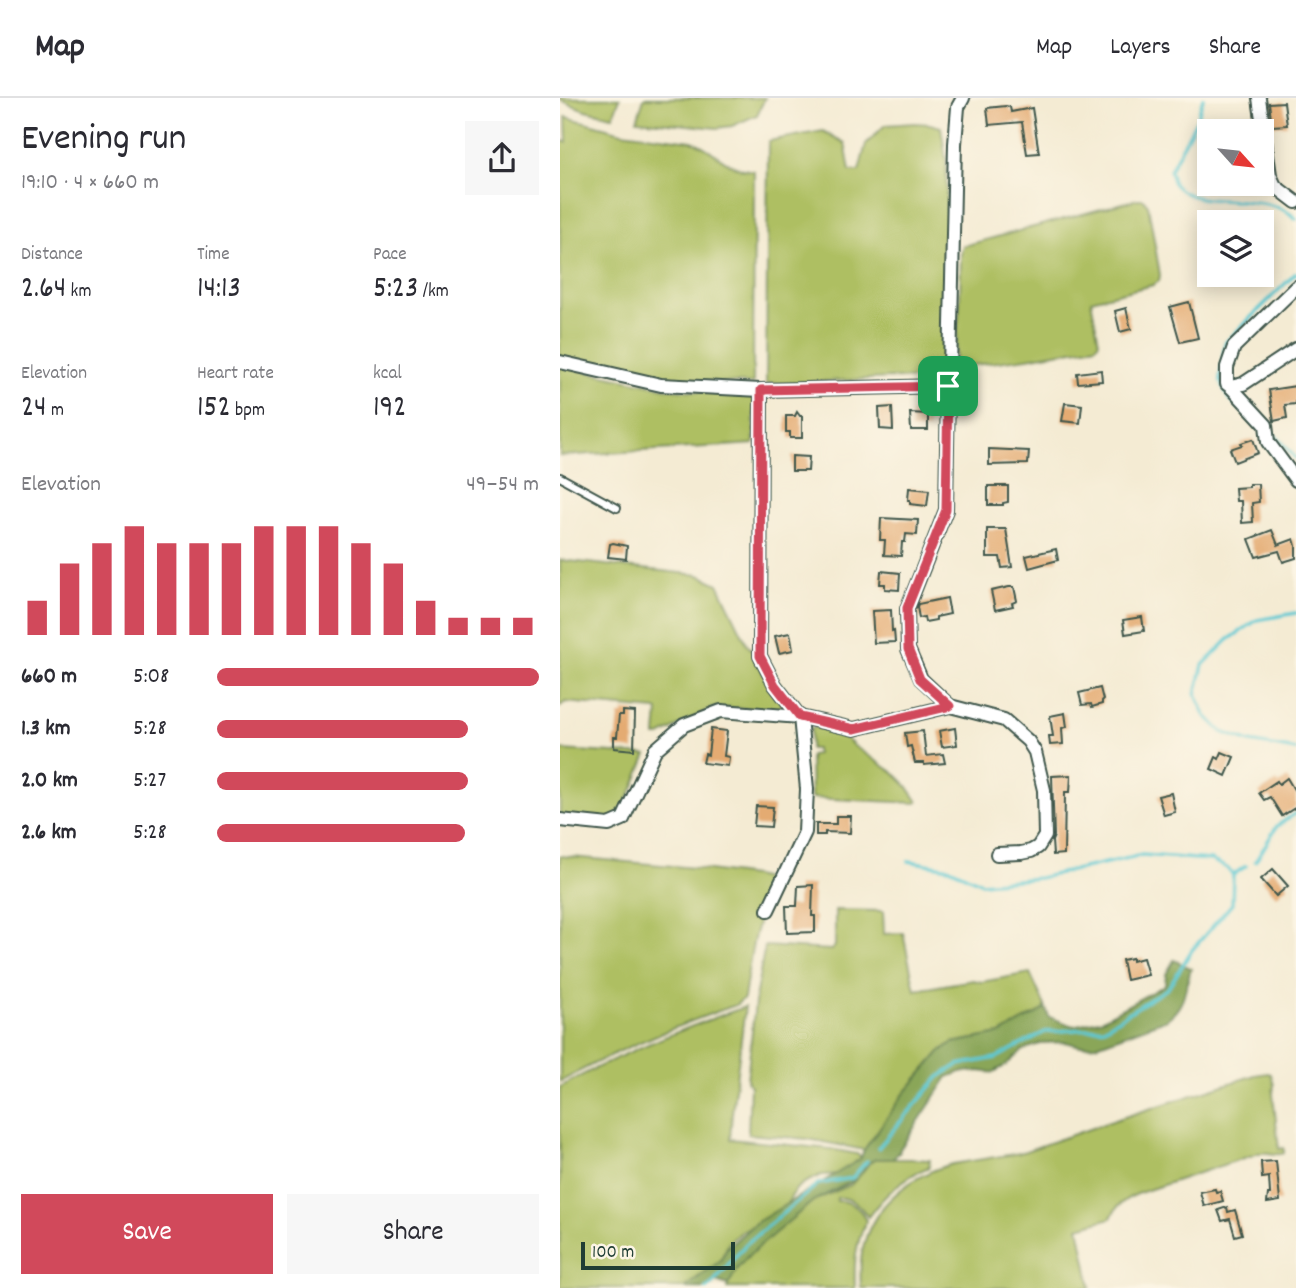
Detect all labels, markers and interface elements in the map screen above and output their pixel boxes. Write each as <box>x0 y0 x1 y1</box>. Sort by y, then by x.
text: Map <box>35 25 85 72</box>
text: Map <box>1036 31 1072 65</box>
text: Layers <box>1110 31 1171 65</box>
text: Share <box>1209 31 1261 65</box>
text: Evening run <box>21 113 186 168</box>
north arrow <box>1197 119 1274 196</box>
map controls <box>1197 119 1274 287</box>
button: share <box>465 121 539 195</box>
text: 19:10 · 4 × 660 m <box>21 167 159 200</box>
button: layers <box>1197 210 1274 287</box>
text: Distance <box>21 242 83 269</box>
text: Time <box>197 242 230 269</box>
text: Pace <box>373 242 407 269</box>
text: 2.64 <box>21 269 66 312</box>
text: 14:13 <box>197 269 241 312</box>
text: 5:23 <box>373 269 418 312</box>
text: km <box>66 279 91 306</box>
text: /km <box>418 279 449 306</box>
pin <box>918 356 978 416</box>
text: Elevation <box>21 361 87 388</box>
text: Heart rate <box>197 361 274 388</box>
text: kcal <box>373 361 402 388</box>
icon: arrive <box>929 367 967 405</box>
text: 24 <box>21 388 47 431</box>
text: 152 <box>197 388 231 431</box>
text: 192 <box>373 388 406 431</box>
text: m <box>47 398 64 425</box>
text: bpm <box>231 398 265 425</box>
text: Elevation <box>21 469 101 502</box>
text: 49–54 m <box>466 469 539 502</box>
text: 660 m <box>21 661 77 694</box>
text: 5:08 <box>133 661 169 694</box>
text: 1.3 km <box>21 713 71 746</box>
text: 5:28 <box>133 713 167 746</box>
text: 2.0 km <box>21 765 78 798</box>
text: 5:27 <box>133 765 166 798</box>
text: 2.6 km <box>21 817 77 850</box>
text: 5:28 <box>133 817 167 850</box>
button: Save <box>21 1194 273 1274</box>
button: Share <box>287 1194 539 1274</box>
scale bar <box>581 1239 735 1271</box>
text: 100 m <box>592 1240 634 1267</box>

